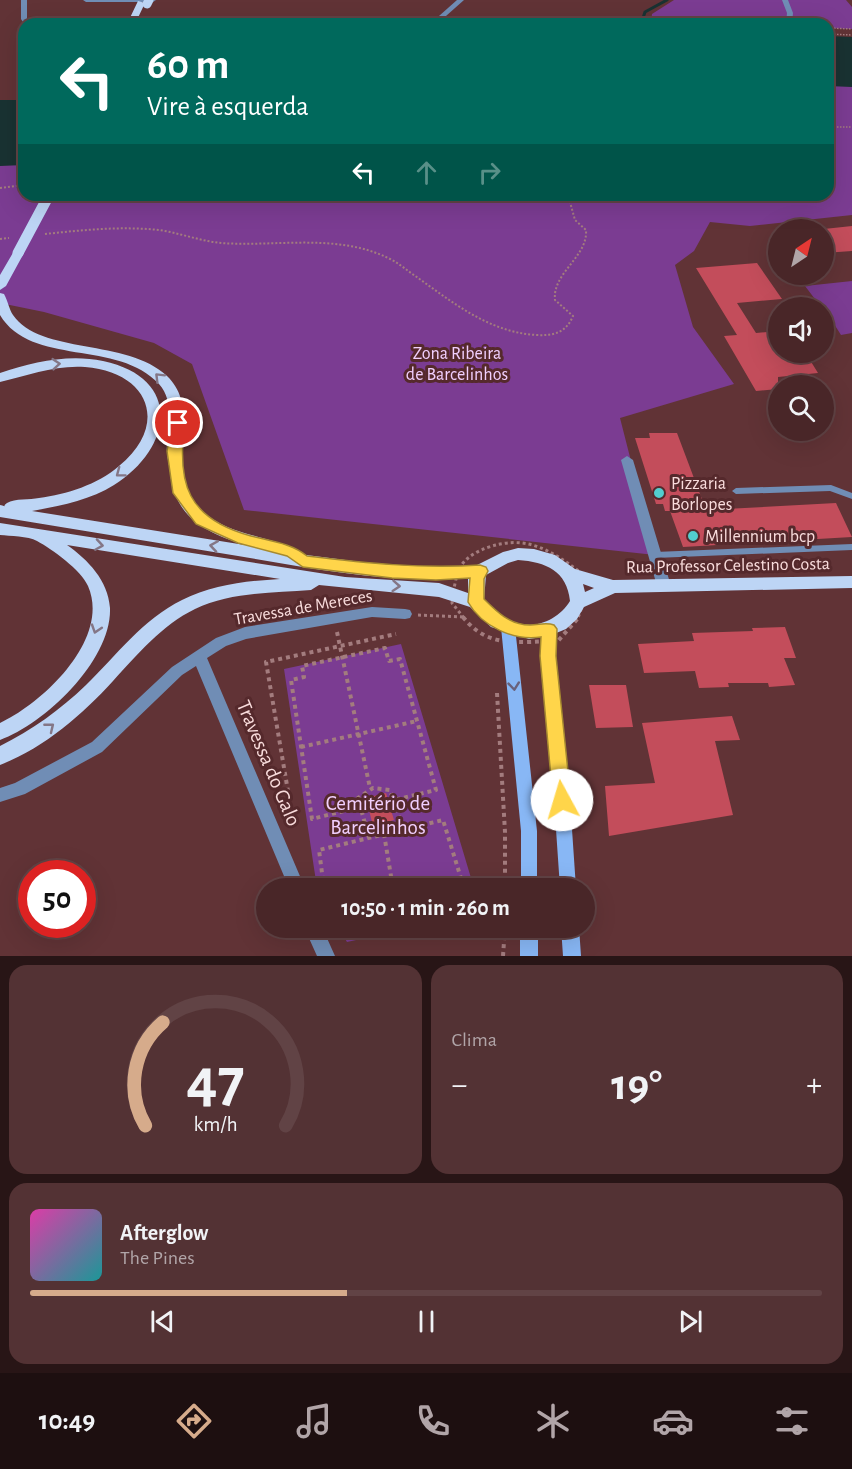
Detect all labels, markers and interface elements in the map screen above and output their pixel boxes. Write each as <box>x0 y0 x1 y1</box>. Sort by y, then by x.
icon: left <box>48 42 126 120</box>
text: 60 m <box>147 44 229 86</box>
text: Vire à esquerda <box>147 93 309 120</box>
icon: left <box>347 156 380 189</box>
icon: ahead <box>410 156 443 189</box>
icon: right <box>473 156 506 189</box>
north arrow <box>768 219 834 285</box>
map controls <box>768 219 834 441</box>
button: sound <box>768 297 834 363</box>
park label: Zona Ribeira de Barcelinhos <box>406 345 508 384</box>
one-way arrow <box>52 358 61 371</box>
one-way arrow <box>155 373 166 384</box>
button: search <box>768 375 834 441</box>
pin <box>152 397 203 448</box>
icon: arrive <box>161 406 194 439</box>
one-way arrow <box>116 465 127 476</box>
place label: Pizzaria Borlopes <box>671 475 732 514</box>
marker: Pizzaria Borlopes <box>652 486 666 500</box>
place label: Millennium bcp <box>705 528 815 546</box>
marker: Millennium bcp <box>686 529 700 543</box>
one-way arrow <box>95 539 104 551</box>
one-way arrow <box>209 541 218 553</box>
street label: Rua Professor Celestino Costa <box>626 555 830 577</box>
one-way arrow <box>392 580 401 593</box>
street label: Travessa de Mereces <box>232 587 374 629</box>
one-way arrow <box>91 623 104 634</box>
one-way arrow <box>507 681 520 690</box>
street label: Travessa do Galo <box>233 697 304 829</box>
one-way arrow <box>44 723 55 734</box>
position arrow <box>530 768 594 832</box>
park label: Cemitério de Barcelinhos <box>326 793 430 838</box>
speed limit sign: 50 <box>18 860 96 938</box>
text: 10:50 · 1 min · 260 m <box>341 897 510 919</box>
text: Clima <box>452 1030 497 1050</box>
text: 47 <box>186 1050 244 1112</box>
text: 19° <box>611 1063 662 1108</box>
text: − <box>452 1069 467 1102</box>
text: + <box>806 1069 822 1102</box>
text: km/h <box>193 1115 237 1136</box>
text: Afterglow <box>120 1222 208 1244</box>
text: The Pines <box>120 1248 195 1268</box>
icon: previous <box>146 1305 179 1338</box>
icon: pause <box>410 1305 443 1338</box>
icon: next <box>674 1305 707 1338</box>
icon: directions <box>173 1400 215 1442</box>
icon: music <box>293 1400 335 1442</box>
icon: phone <box>412 1400 454 1442</box>
icon: climate <box>532 1400 574 1442</box>
icon: car <box>652 1400 694 1442</box>
icon: filters <box>771 1400 813 1442</box>
text: 10:49 <box>39 1407 95 1434</box>

